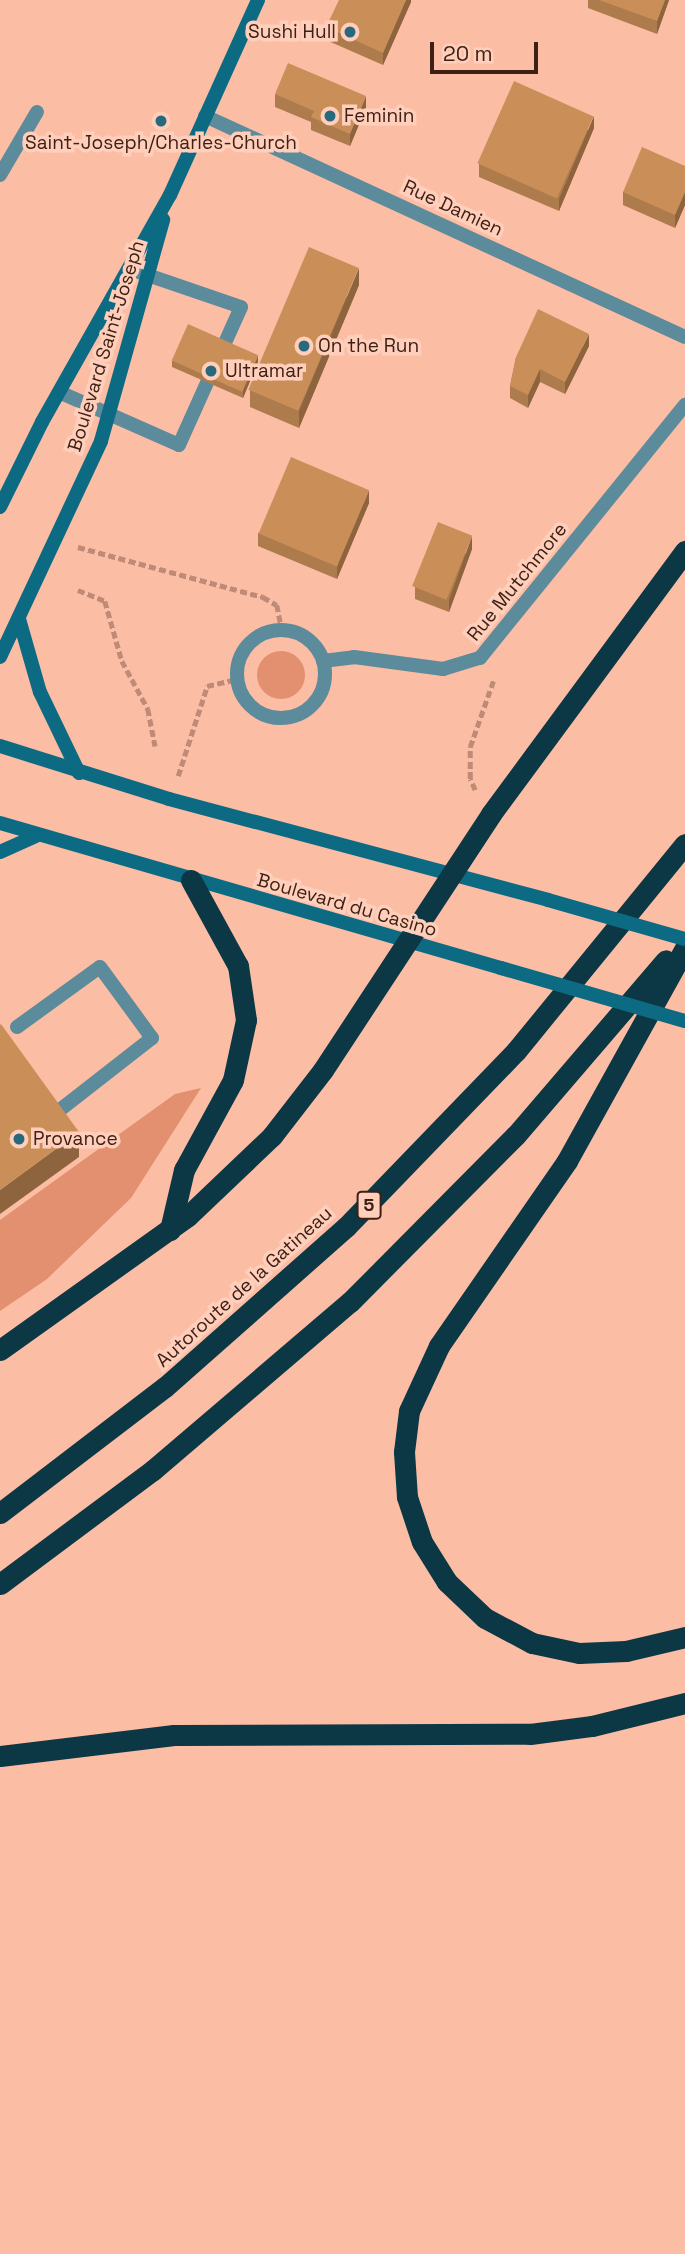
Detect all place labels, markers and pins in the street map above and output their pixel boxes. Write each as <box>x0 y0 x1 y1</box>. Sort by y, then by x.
place label: Sushi Hull <box>248 21 336 43</box>
marker: Sushi Hull <box>342 24 358 40</box>
place label: Feminin <box>344 105 414 127</box>
marker: Feminin <box>322 108 338 124</box>
marker: Saint-Joseph/Charles-Church <box>153 113 169 129</box>
place label: Saint-Joseph/Charles-Church <box>25 132 297 154</box>
place label: On the Run <box>318 335 419 357</box>
marker: On the Run <box>296 338 312 354</box>
place label: Ultramar <box>225 360 303 382</box>
marker: Ultramar <box>203 363 219 379</box>
place label: Provance <box>33 1128 118 1150</box>
marker: Provance <box>11 1131 27 1147</box>

